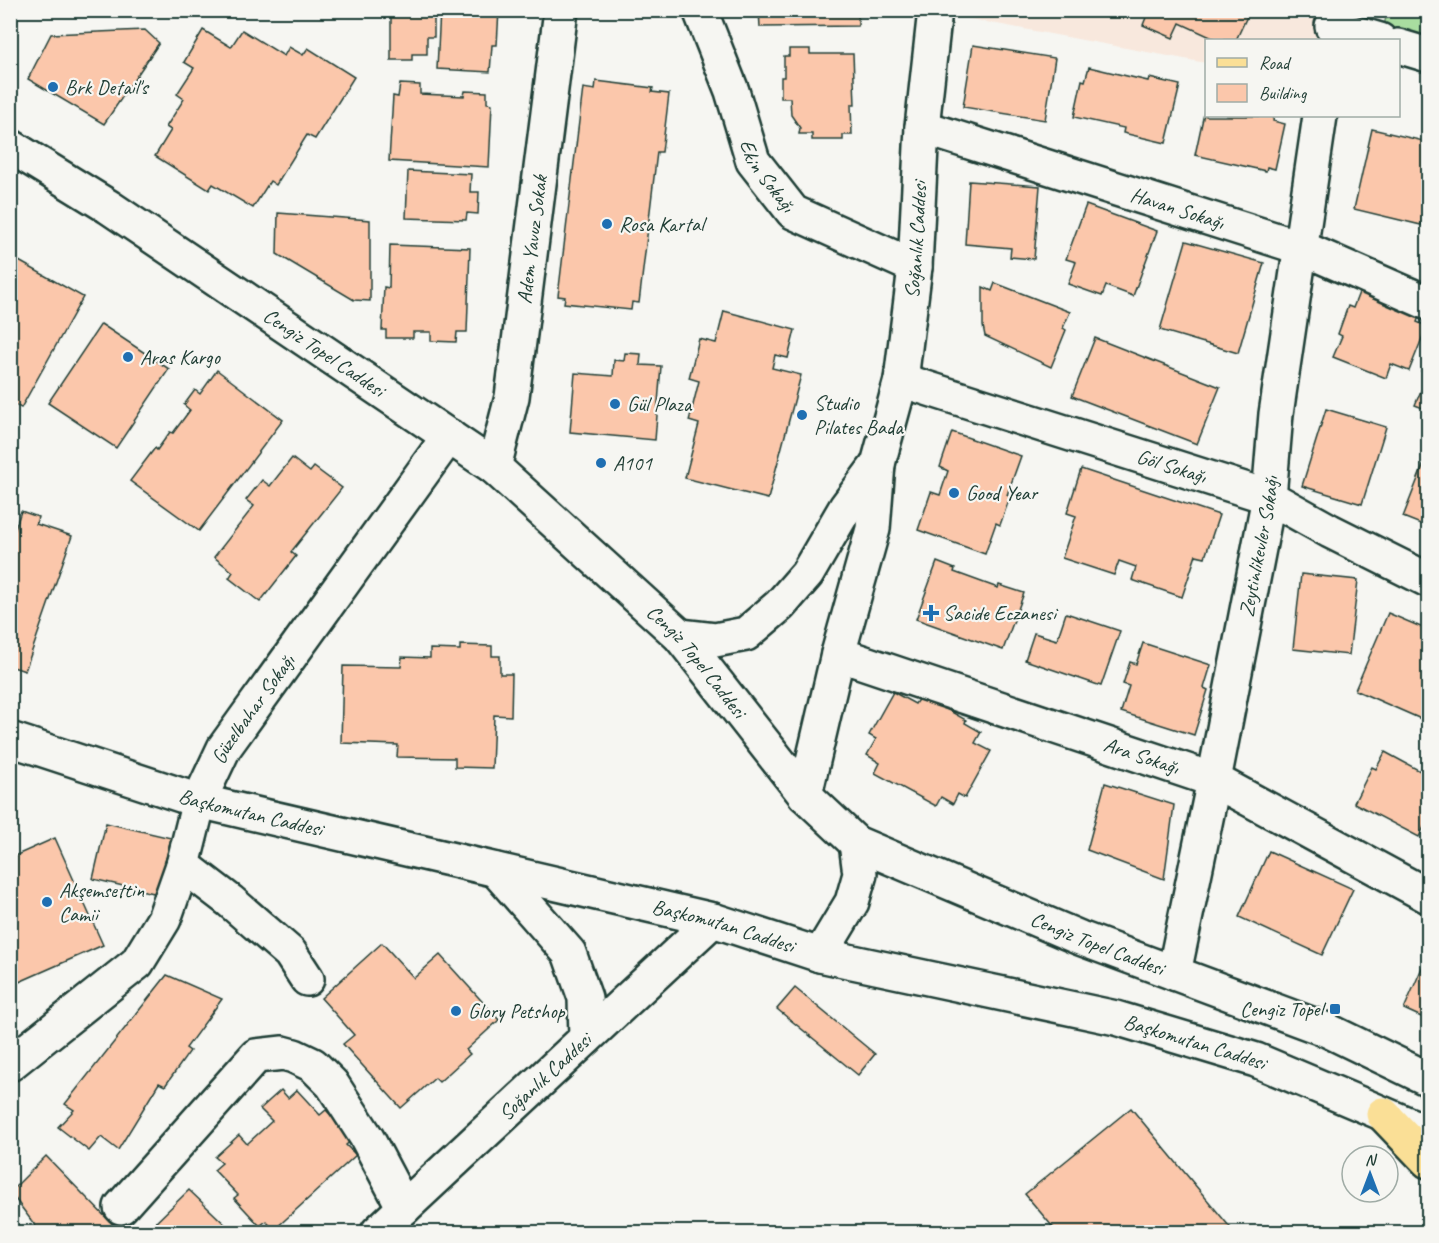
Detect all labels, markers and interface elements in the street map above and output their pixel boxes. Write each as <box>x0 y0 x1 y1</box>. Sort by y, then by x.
legend <box>1205 39 1400 117</box>
text: Road <box>1259 52 1292 74</box>
place label: Brk Detail's <box>65 74 149 100</box>
marker: Brk Detail's <box>46 80 60 94</box>
text: Building <box>1259 82 1308 104</box>
street label: Ekin Sokağı <box>734 137 802 218</box>
street label: Adem Yavuz Sokak <box>511 173 553 305</box>
street label: Soğanlık Caddesi <box>898 177 932 300</box>
street label: Havan Sokağı <box>1127 181 1228 236</box>
place label: Rosa Kartal <box>619 211 707 237</box>
marker: Rosa Kartal <box>600 217 614 231</box>
street label: Cengiz Topel Caddesi <box>258 302 393 404</box>
place label: Aras Kargo <box>140 344 221 370</box>
marker: Aras Kargo <box>121 350 135 364</box>
place label: Studio Pilates Bada <box>814 390 904 440</box>
place label: Gül Plaza <box>627 391 693 417</box>
marker: Gül Plaza <box>608 397 622 411</box>
marker: Studio Pilates Bada <box>795 408 809 422</box>
street label: Göl Sokağı <box>1134 443 1211 490</box>
place label: A101 <box>613 450 653 476</box>
marker: A101 <box>594 456 608 470</box>
street label: Zeytinlikevler Sokağı <box>1233 474 1284 619</box>
place label: Good Year <box>966 480 1039 506</box>
marker: Good Year <box>947 486 961 500</box>
street label: Cengiz Topel Caddesi <box>641 599 754 725</box>
place label: Sacide Eczanesi <box>943 600 1059 626</box>
marker: Sacide Eczanesi <box>924 606 938 620</box>
street label: Güzelbahar Sokağı <box>205 648 301 768</box>
street label: Ara Sokağı <box>1101 731 1183 781</box>
street label: Başkomutan Caddesi <box>176 782 328 843</box>
place label: Akşemsettin Camii <box>59 877 145 927</box>
street label: Başkomutan Caddesi <box>650 893 801 960</box>
marker: Akşemsettin Camii <box>40 895 54 909</box>
street label: Cengiz Topel Caddesi <box>1027 906 1171 982</box>
place label: Cengiz Topel <box>1240 996 1326 1022</box>
place label: Glory Petshop <box>468 998 566 1024</box>
marker: Cengiz Topel <box>1328 1002 1342 1016</box>
marker: Glory Petshop <box>449 1004 463 1018</box>
street label: Başkomutan Caddesi <box>1121 1008 1273 1077</box>
street label: Soğanlık Caddesi <box>493 1025 599 1126</box>
north arrow <box>1340 1144 1400 1204</box>
text: N <box>1365 1150 1378 1170</box>

